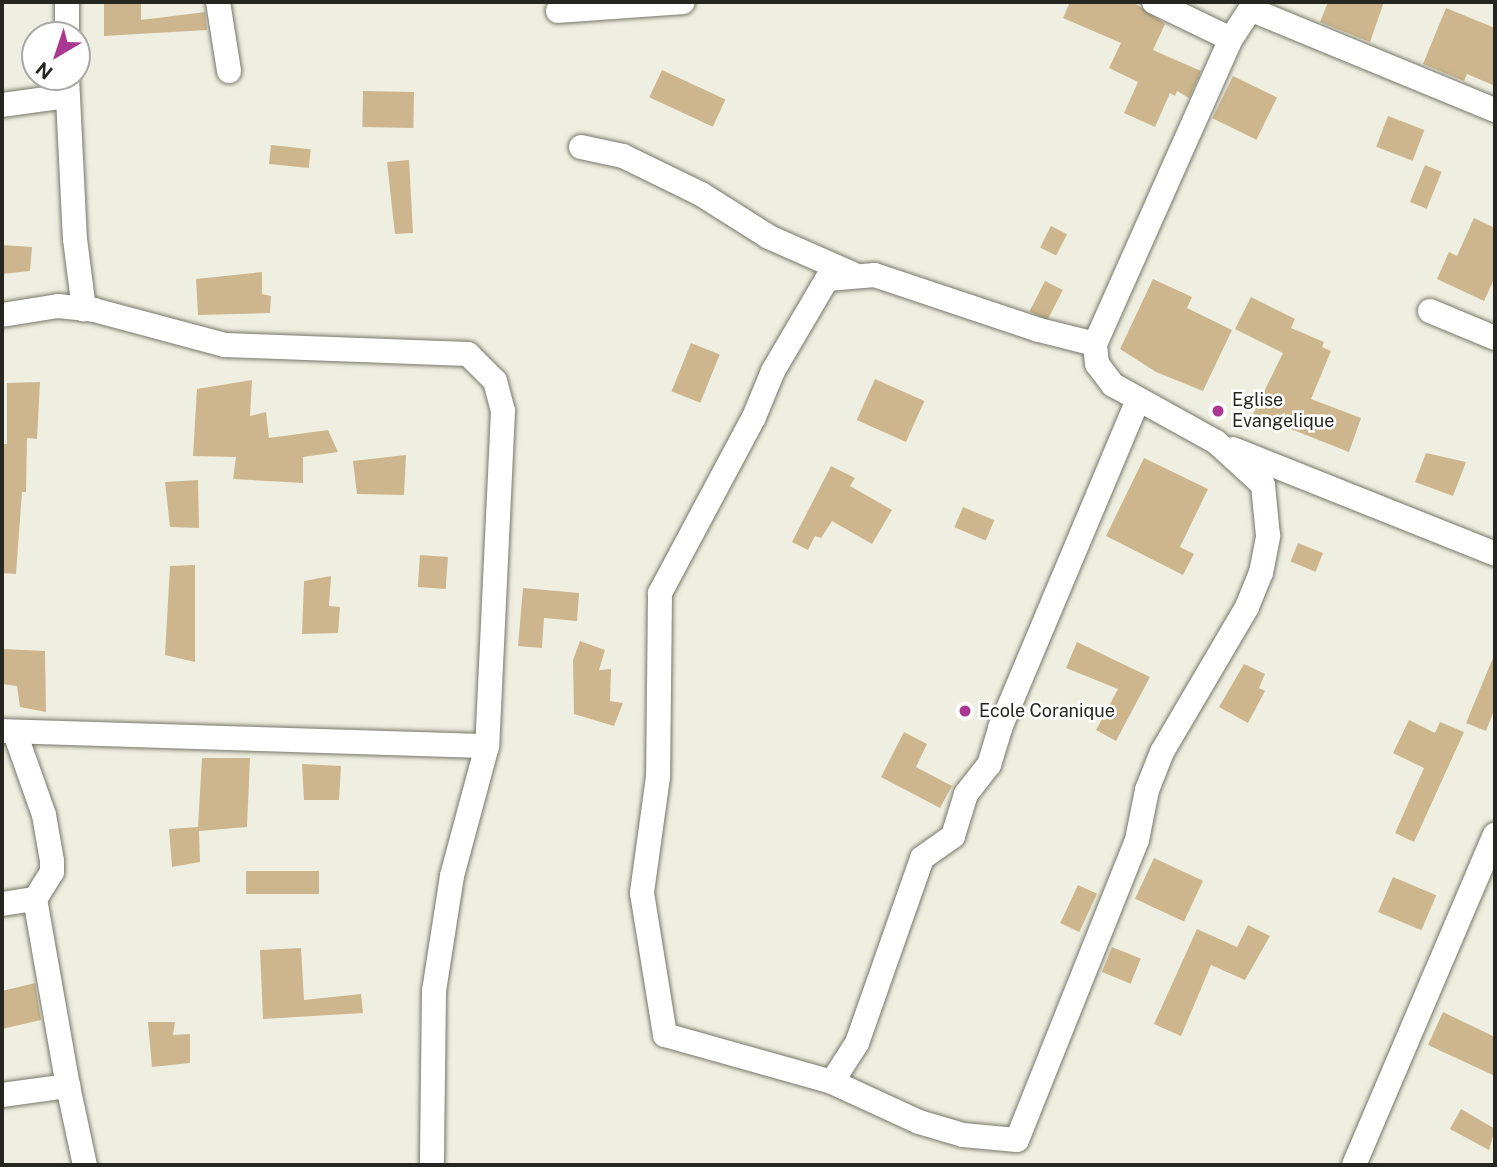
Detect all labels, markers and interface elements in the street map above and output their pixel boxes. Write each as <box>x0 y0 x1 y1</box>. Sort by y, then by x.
north arrow <box>21 21 91 91</box>
text: N <box>31 58 57 84</box>
place label: Eglise Evangelique <box>1232 390 1334 432</box>
marker: Eglise Evangelique <box>1210 403 1226 419</box>
place label: Ecole Coranique <box>979 700 1115 722</box>
marker: Ecole Coranique <box>957 703 973 719</box>

